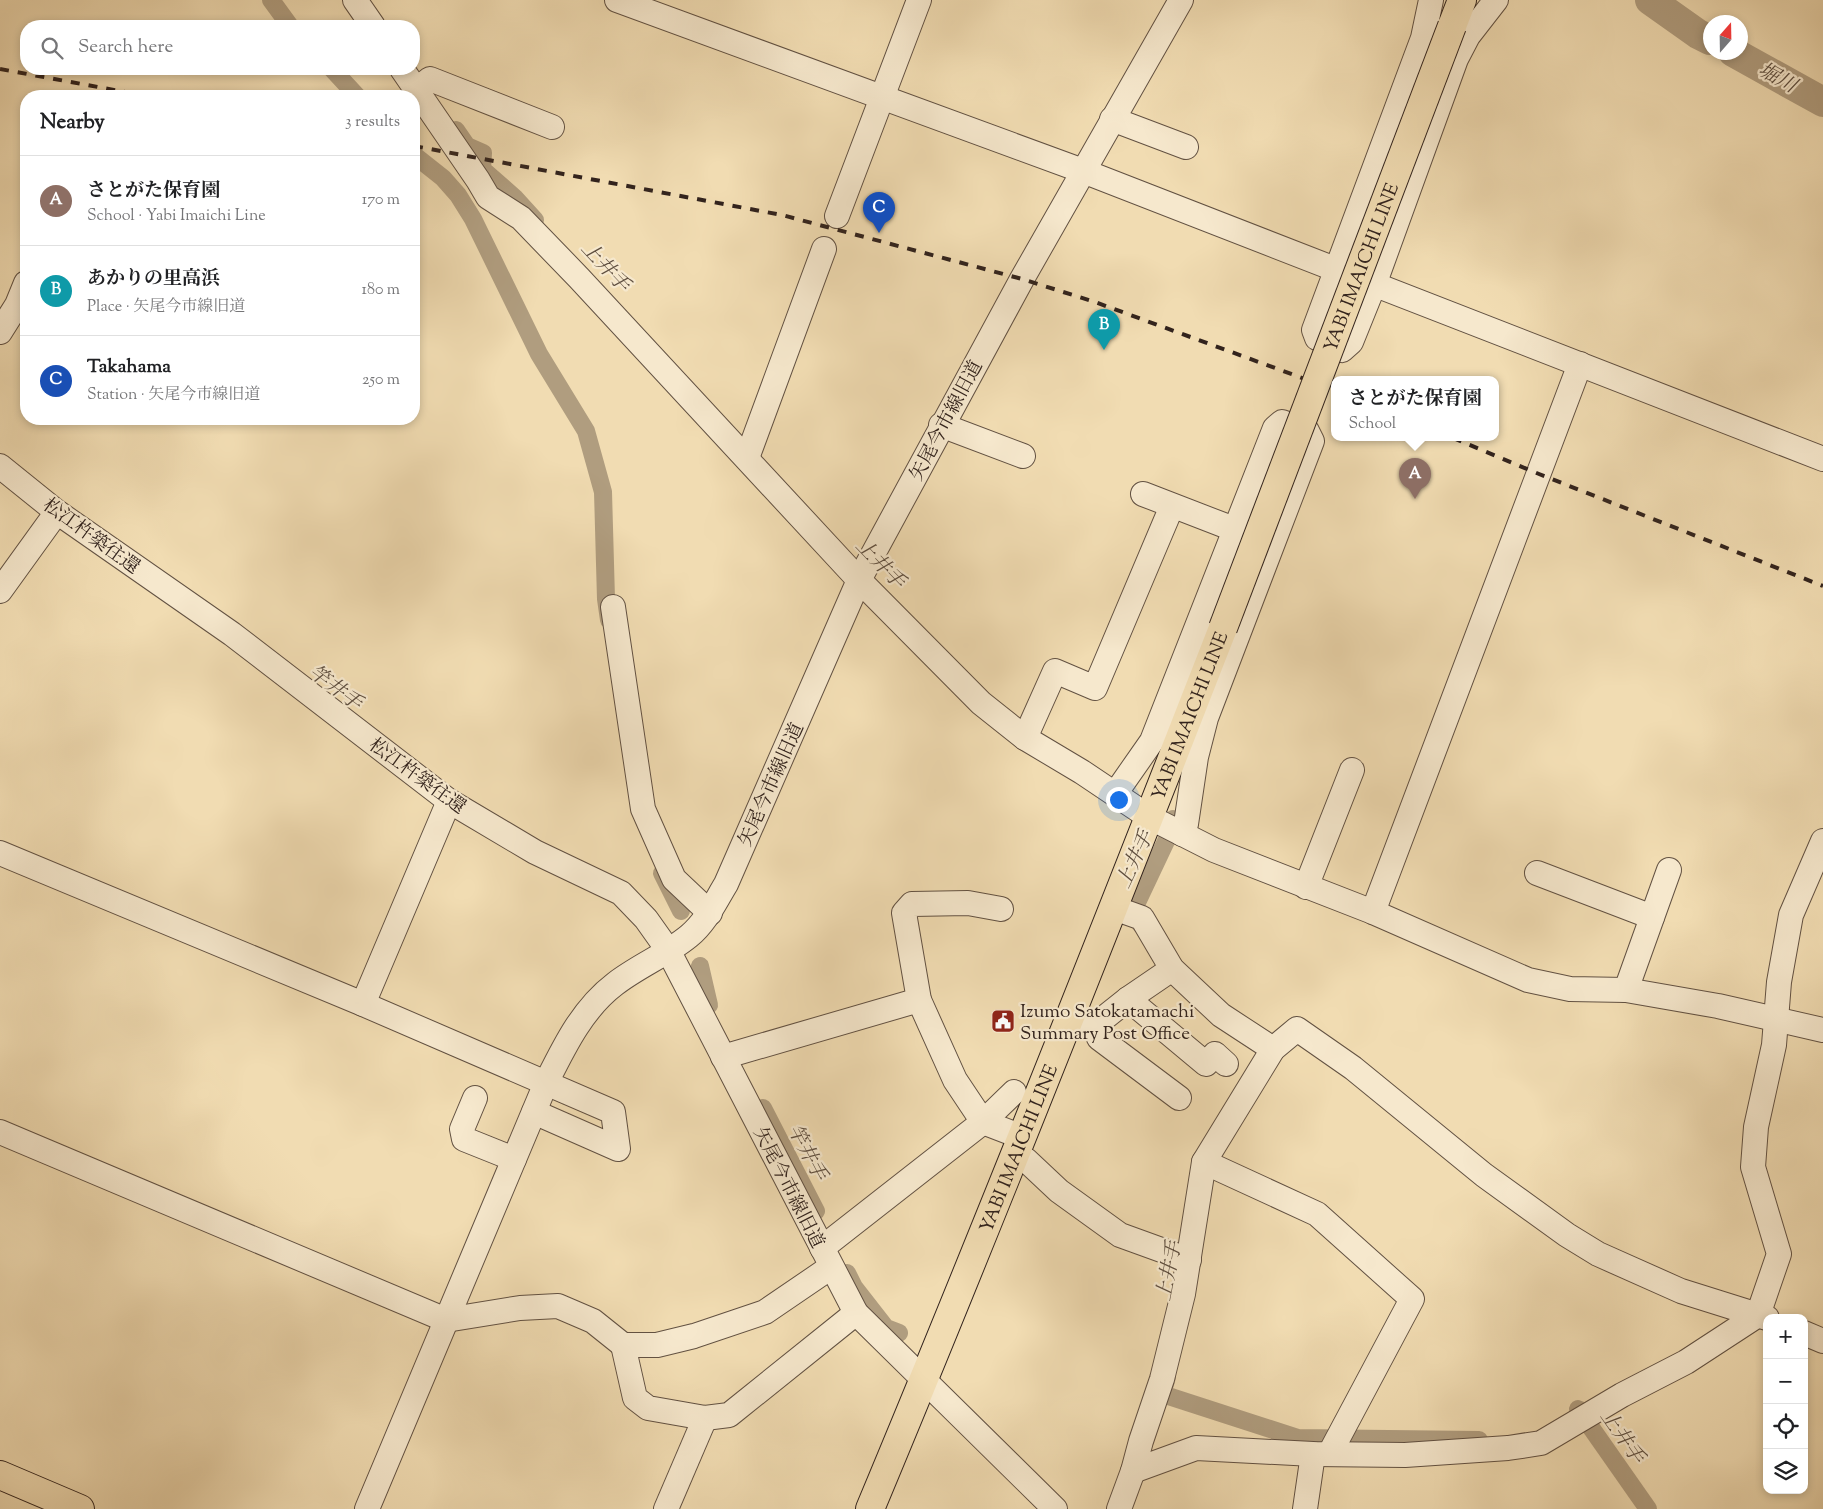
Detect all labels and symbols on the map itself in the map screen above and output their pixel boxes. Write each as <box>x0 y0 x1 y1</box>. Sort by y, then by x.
north arrow <box>1703 15 1748 60</box>
water label: 堀川 <box>1752 57 1803 103</box>
street label: YABI IMAICHI LINE <box>1318 179 1407 357</box>
pin: C <box>863 192 895 233</box>
water label: 上井手 <box>573 236 637 301</box>
pin: B <box>1088 309 1120 350</box>
street label: 矢尾今市線旧道 <box>904 356 990 486</box>
pin: A <box>1399 458 1431 499</box>
street label: 松江杵築往還 <box>36 493 145 581</box>
water label: 上井手 <box>848 533 912 598</box>
street label: YABI IMAICHI LINE <box>1146 628 1236 805</box>
water label: 竿井手 <box>302 659 369 720</box>
street label: 矢尾今市線旧道 <box>733 719 812 851</box>
street label: 松江杵築往還 <box>362 733 471 821</box>
your location <box>1106 787 1132 813</box>
water label: 上井手 <box>1110 825 1163 893</box>
place label: Izumo Satokatamachi Summary Post Office <box>1020 999 1194 1048</box>
public building icon: Izumo Satokatamachi Summary Post Office <box>990 1008 1016 1034</box>
street label: YABI IMAICHI LINE <box>974 1060 1066 1237</box>
water label: 竿井手 <box>779 1120 834 1188</box>
street label: 矢尾今市線旧道 <box>746 1123 830 1254</box>
water label: 上井手 <box>1150 1237 1191 1304</box>
water label: 上井手 <box>1592 1405 1651 1472</box>

